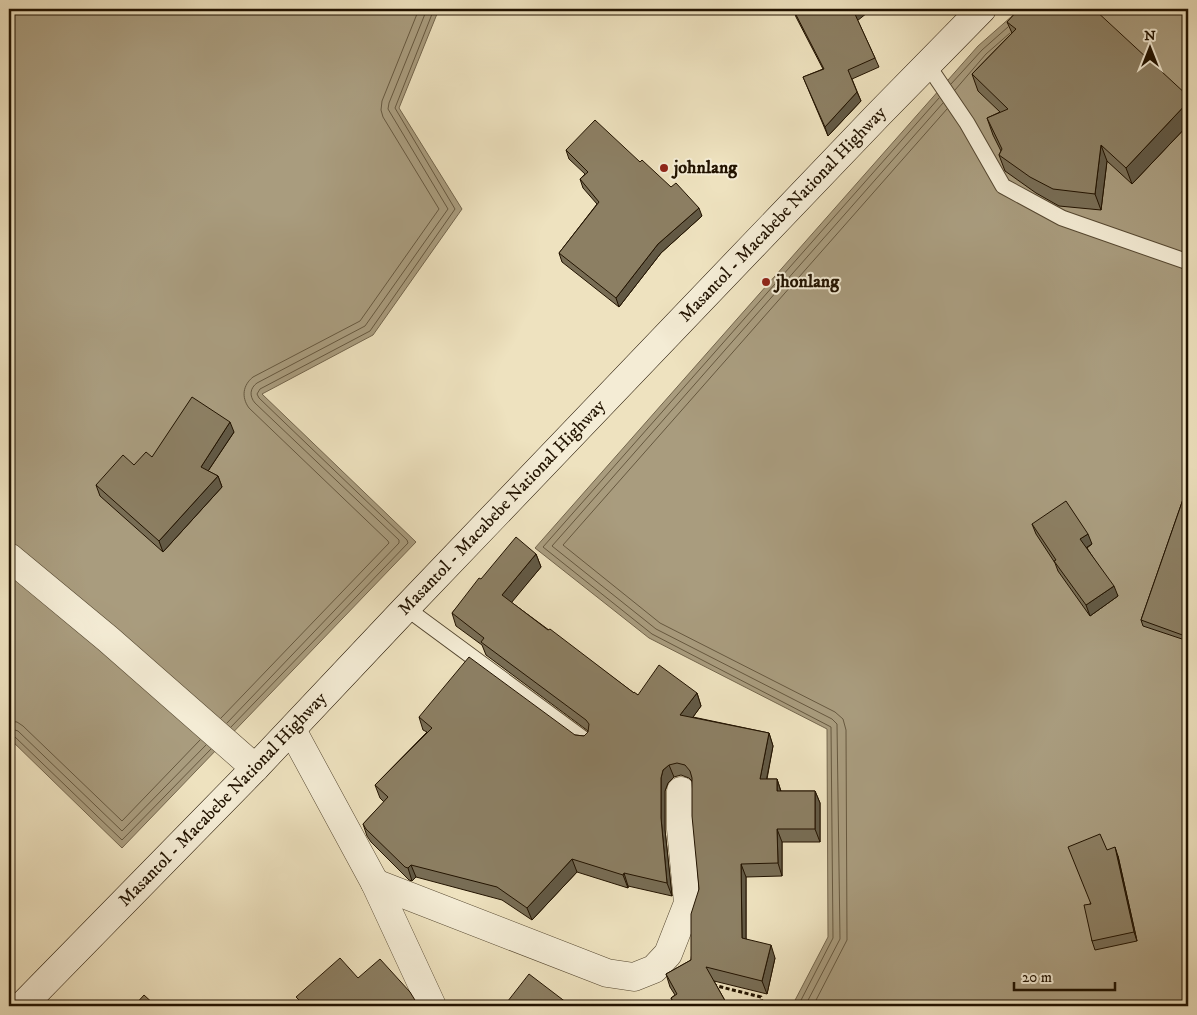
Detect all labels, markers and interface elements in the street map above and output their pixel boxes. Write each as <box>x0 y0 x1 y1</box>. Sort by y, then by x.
north arrow <box>1124 22 1174 72</box>
text: N <box>1144 27 1156 45</box>
street label: Masantol - Macabebe National Highway <box>675 102 891 327</box>
place label: johnlang <box>671 157 738 179</box>
marker: johnlang <box>658 162 670 174</box>
place label: jhonlang <box>773 271 840 293</box>
marker: jhonlang <box>760 276 772 288</box>
street label: Masantol - Macabebe National Highway <box>394 395 611 620</box>
street label: Masantol - Macabebe National Highway <box>114 687 332 912</box>
scale bar <box>1014 960 1116 992</box>
text: 20 m <box>1022 968 1052 987</box>

